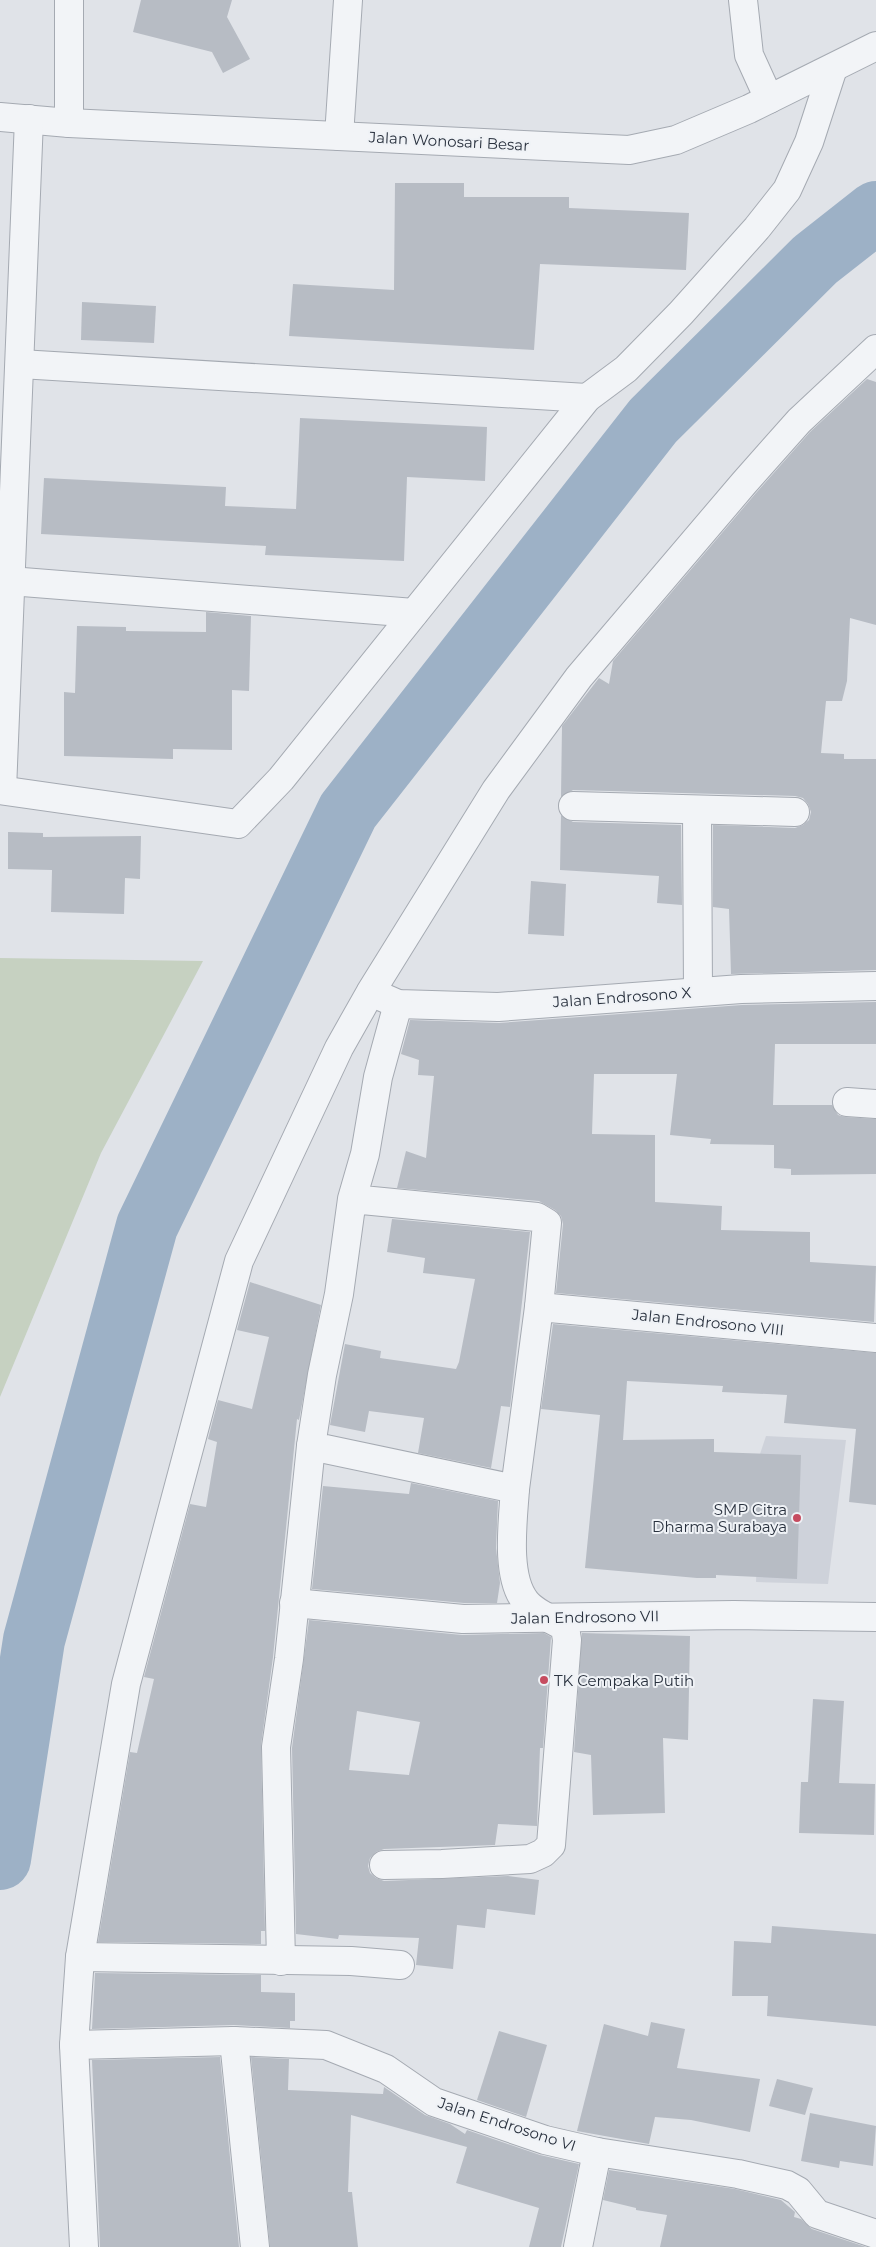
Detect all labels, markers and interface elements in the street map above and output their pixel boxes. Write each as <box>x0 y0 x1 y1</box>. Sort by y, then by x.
street label: Jalan Wonosari Besar <box>367 127 530 155</box>
street label: Jalan Endrosono X <box>551 983 692 1011</box>
street label: Jalan Endrosono VIII <box>630 1304 785 1339</box>
place label: SMP Citra Dharma Surabaya <box>652 1500 787 1536</box>
marker: SMP Citra Dharma Surabaya <box>791 1512 803 1524</box>
street label: Jalan Endrosono VII <box>510 1606 659 1628</box>
place label: TK Cempaka Putih <box>554 1671 694 1690</box>
marker: TK Cempaka Putih <box>538 1674 550 1686</box>
street label: Jalan Endrosono VI <box>435 2092 578 2155</box>

